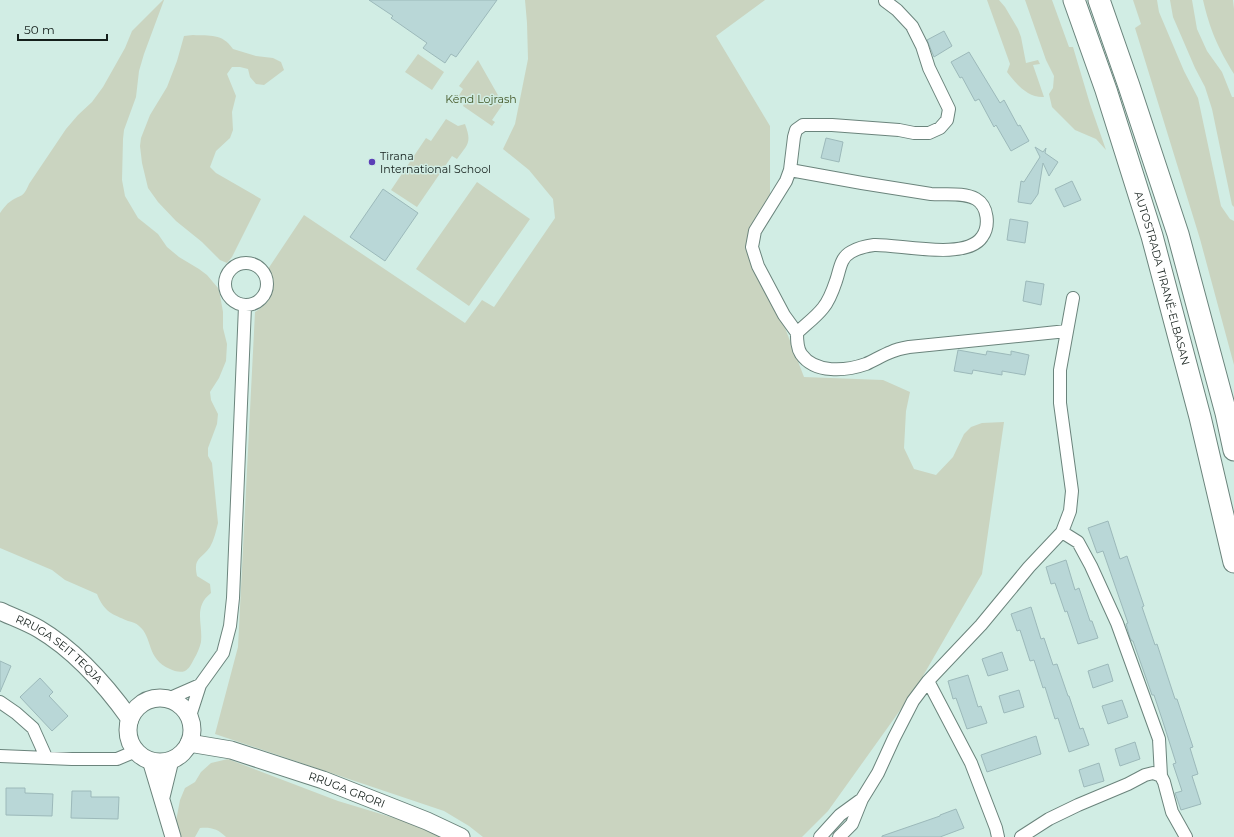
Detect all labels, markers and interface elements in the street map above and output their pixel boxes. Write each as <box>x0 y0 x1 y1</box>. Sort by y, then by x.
scale bar <box>18 16 107 42</box>
text: 50 m <box>24 22 55 37</box>
park label: Kënd Lojrash <box>445 92 517 106</box>
place label: Tirana International School <box>380 149 491 176</box>
marker: Tirana International School <box>367 157 377 167</box>
street label: AUTOSTRADA TIRANË-ELBASAN <box>1131 190 1193 367</box>
street label: RRUGA SEIT TEQJA <box>13 612 106 686</box>
street label: RRUGA GRORI <box>307 769 387 811</box>

